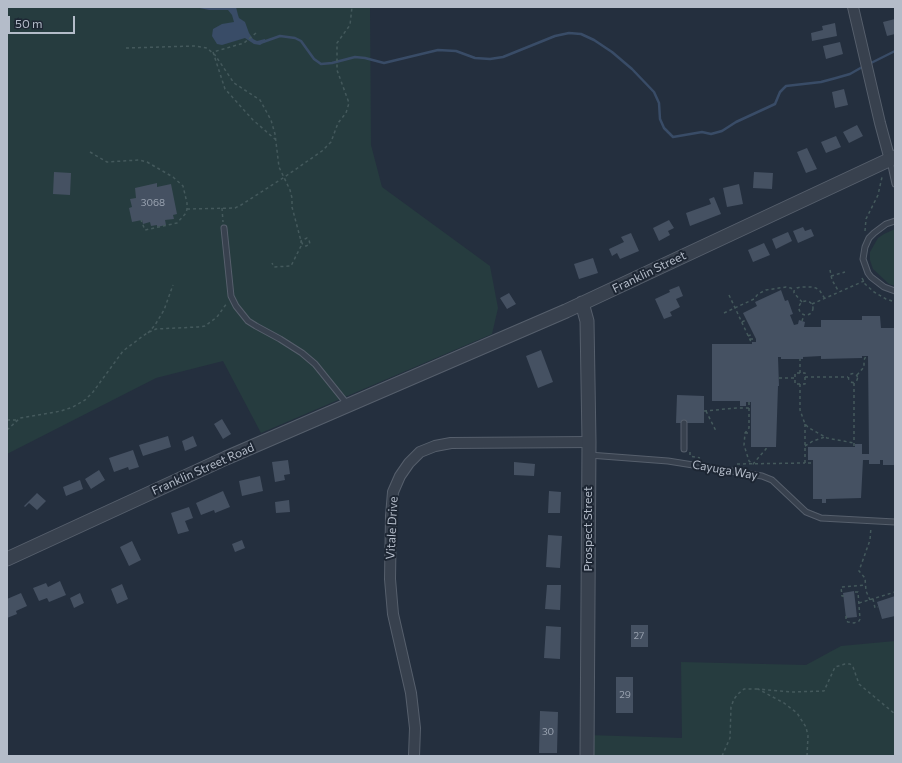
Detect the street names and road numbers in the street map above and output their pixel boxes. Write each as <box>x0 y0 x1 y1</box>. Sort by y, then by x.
street label: Franklin Street <box>610 248 688 296</box>
street label: Franklin Street Road <box>150 440 256 498</box>
street label: Cayuga Way <box>691 457 759 483</box>
street label: Prospect Street <box>581 486 595 572</box>
street label: Vitale Drive <box>383 496 401 560</box>

